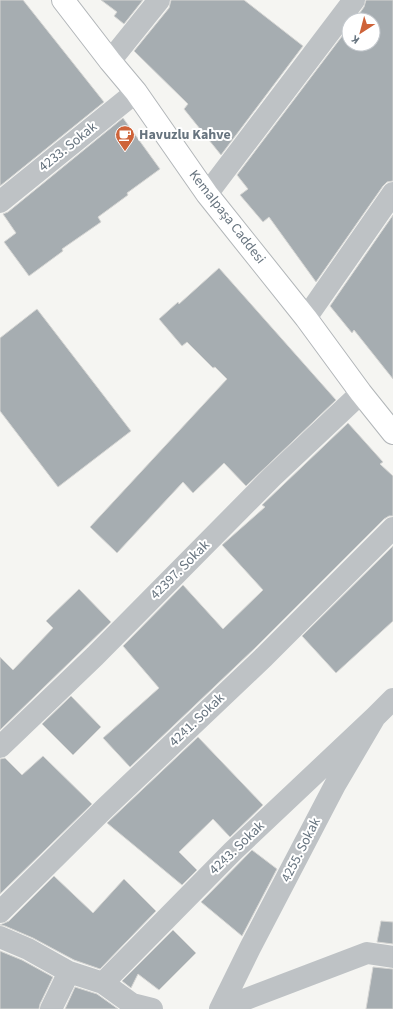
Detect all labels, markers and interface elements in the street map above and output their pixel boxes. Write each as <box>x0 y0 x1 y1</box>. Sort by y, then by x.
north arrow <box>341 12 381 52</box>
text: K <box>348 31 363 48</box>
street label: 4233. Sokak <box>35 117 102 177</box>
cafe icon: Havuzlu Kahve <box>114 124 136 152</box>
place label: Havuzlu Kahve <box>139 125 231 145</box>
street label: Kemalpaşa Caddesi <box>184 166 270 268</box>
street label: 42397. Sokak <box>146 536 214 604</box>
street label: 4241. Sokak <box>165 688 229 751</box>
street label: 4255. Sokak <box>276 814 326 886</box>
street label: 4243. Sokak <box>205 816 269 879</box>

